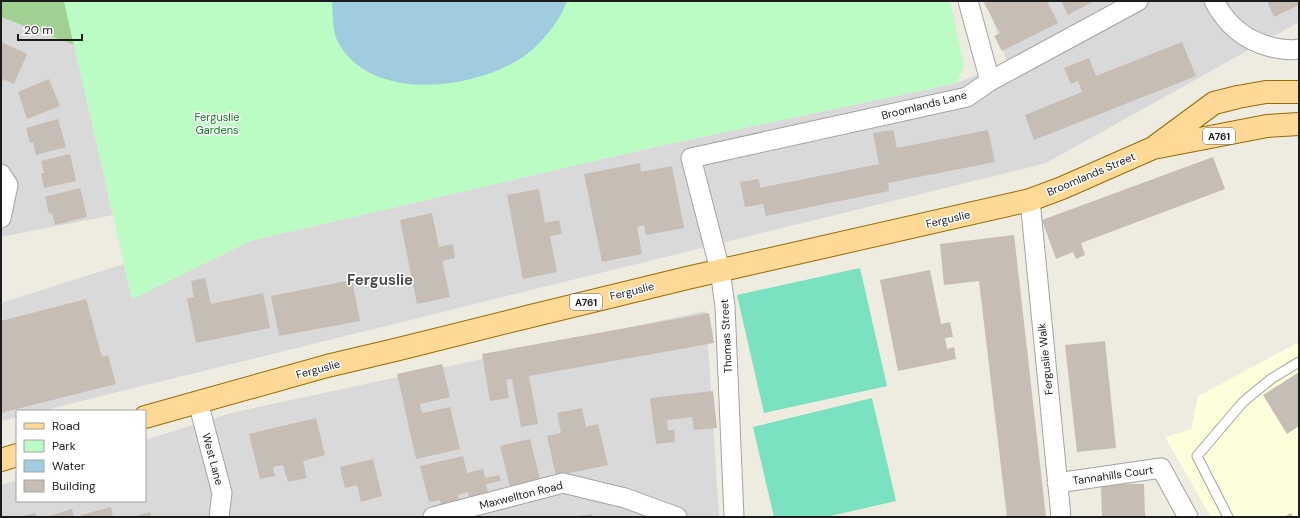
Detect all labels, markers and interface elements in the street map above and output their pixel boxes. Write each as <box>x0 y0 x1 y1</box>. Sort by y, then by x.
scale bar <box>18 16 82 42</box>
text: 20 m <box>24 22 53 38</box>
street label: Broomlands Lane <box>880 88 968 122</box>
park label: Ferguslie Gardens <box>194 110 240 137</box>
road number: A761 <box>1203 128 1235 144</box>
street label: Broomlands Street <box>1045 149 1137 199</box>
street label: Ferguslie <box>924 207 972 231</box>
district label: Ferguslie <box>347 270 413 290</box>
street label: Ferguslie <box>608 279 656 303</box>
road number: A761 <box>570 294 602 310</box>
street label: Thomas Street <box>717 298 735 374</box>
street label: Ferguslie Walk <box>1034 322 1056 396</box>
street label: Ferguslie <box>294 356 342 382</box>
legend <box>16 410 146 502</box>
text: Road <box>52 418 80 434</box>
street label: West Lane <box>199 431 227 487</box>
text: Park <box>52 438 76 454</box>
text: Water <box>52 458 86 474</box>
street label: Tannahills Court <box>1072 462 1154 488</box>
text: Building <box>52 478 96 494</box>
street label: Maxwellton Road <box>478 478 564 512</box>

